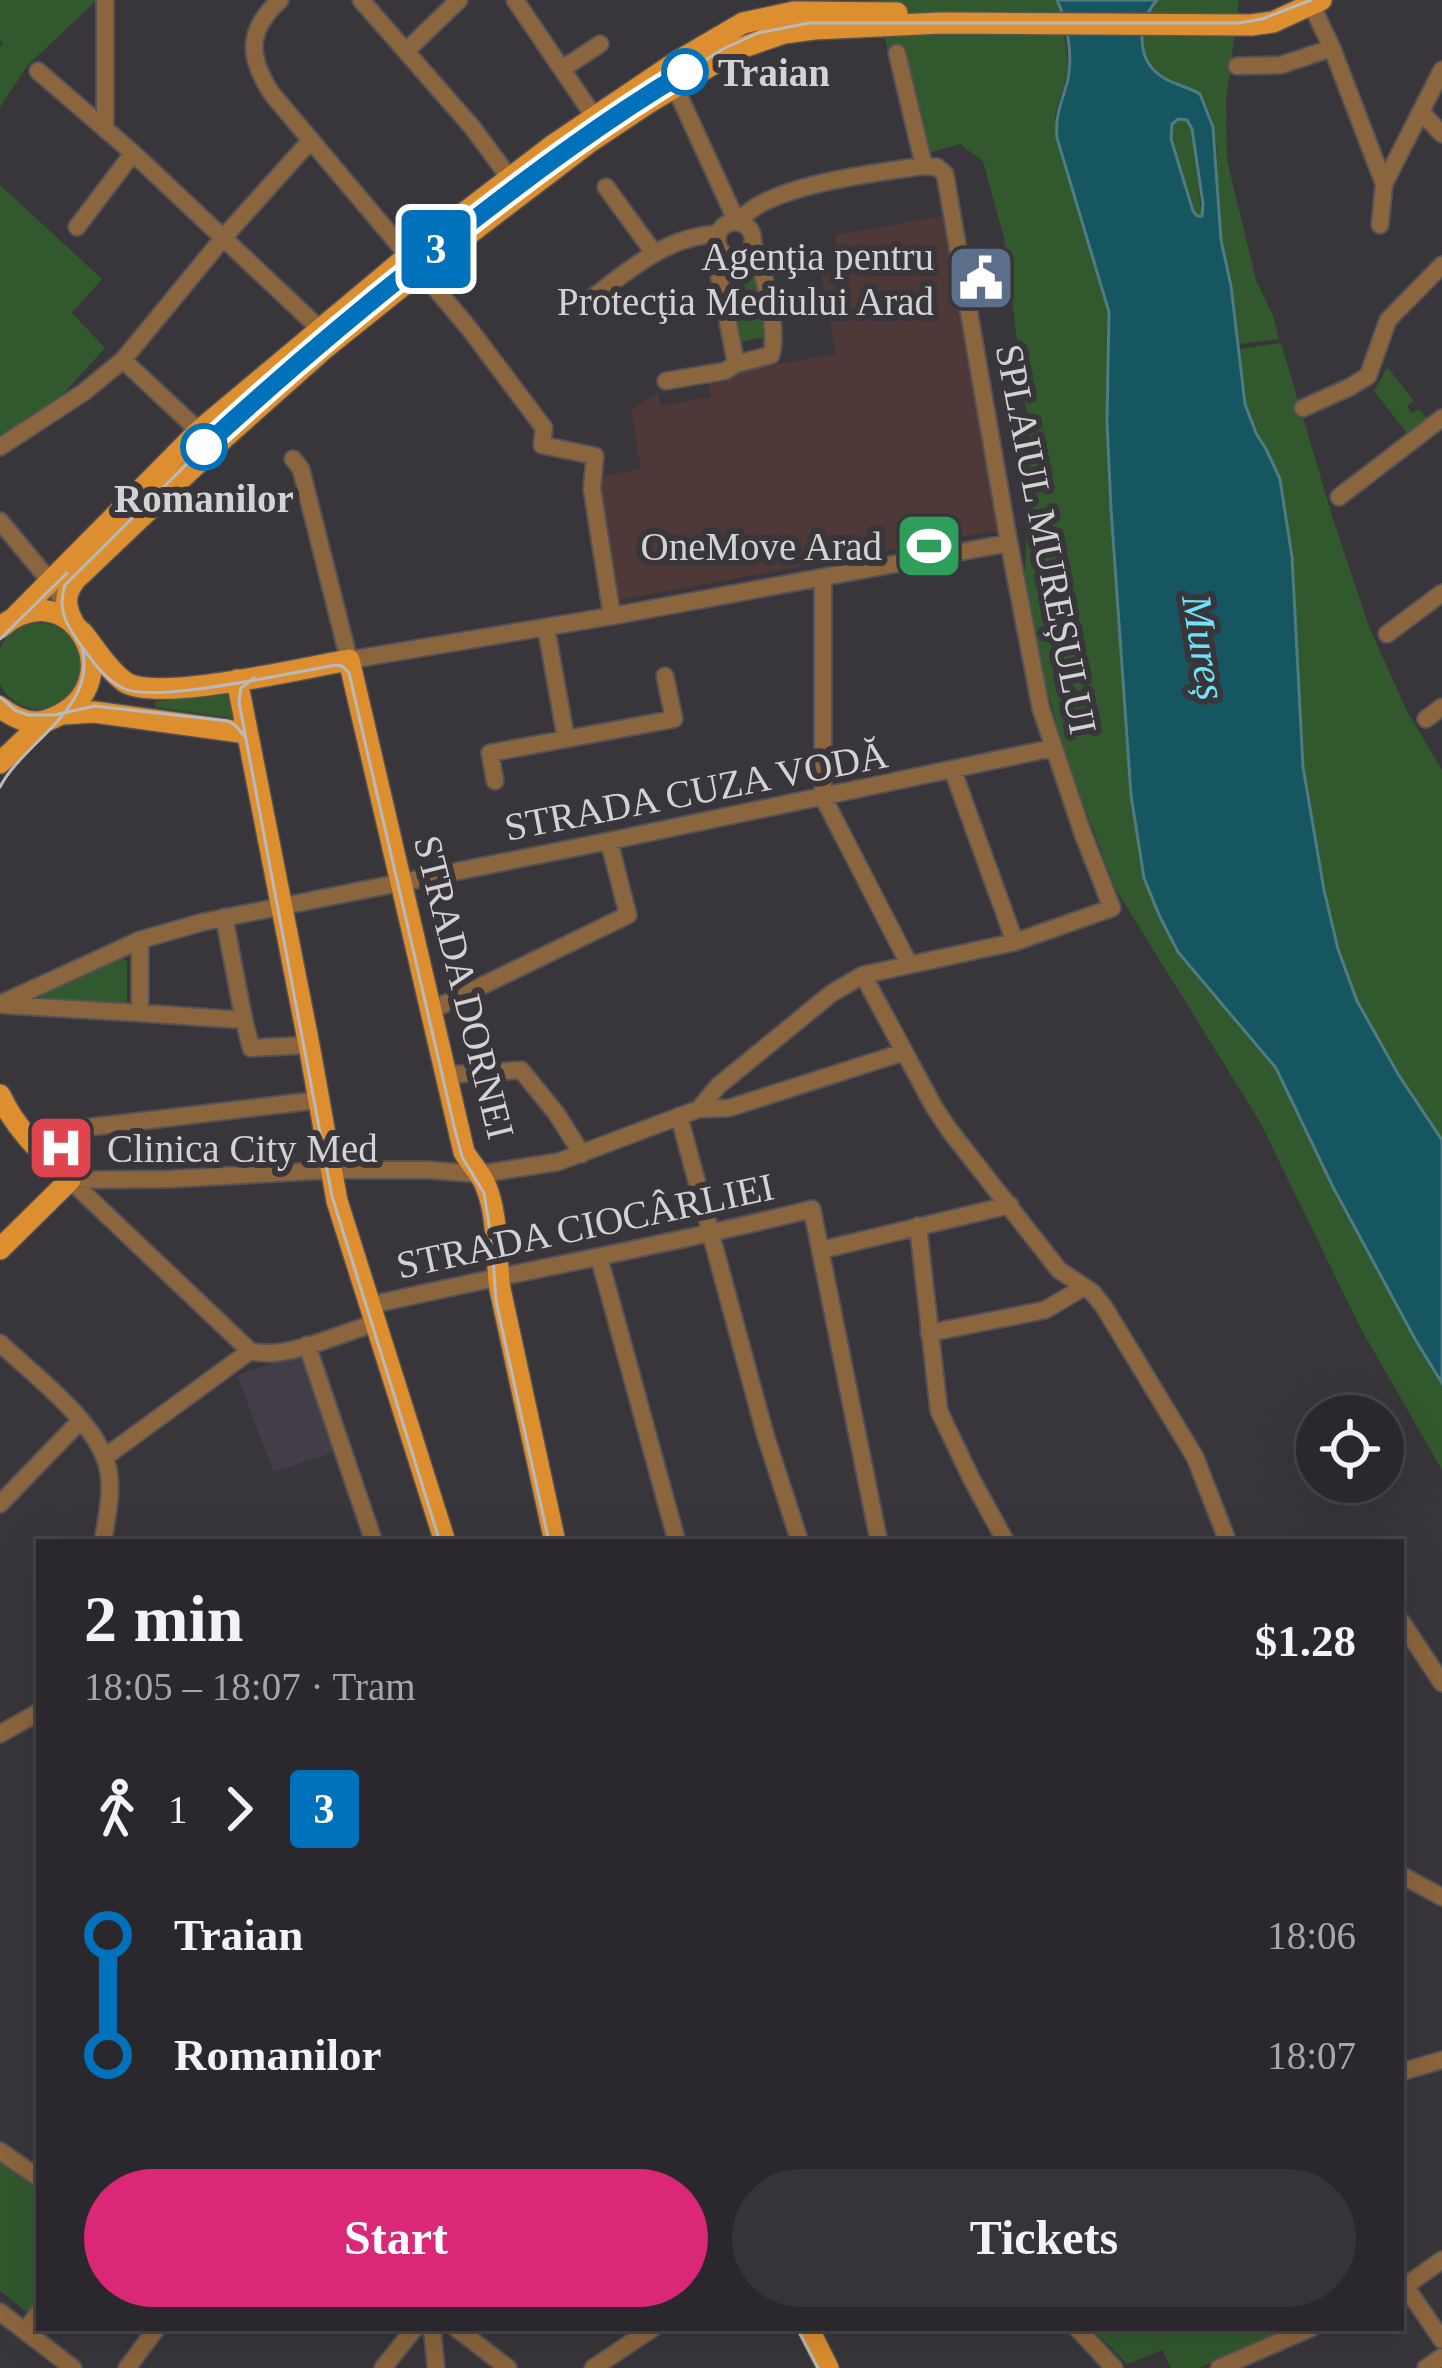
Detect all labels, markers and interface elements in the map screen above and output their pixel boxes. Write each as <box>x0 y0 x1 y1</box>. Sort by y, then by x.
marker: Traian <box>663 50 707 94</box>
place label: Traian <box>718 51 830 94</box>
line badge: 3 <box>397 210 475 288</box>
text: 3 <box>426 226 447 272</box>
place label: Agenţia pentru Protecţia Mediului Arad <box>557 235 934 324</box>
public building icon: Agenţia pentru Protecţia Mediului Arad <box>946 243 1016 313</box>
street label: SPLAIUL MUREȘULUI <box>987 341 1105 738</box>
marker: Romanilor <box>182 425 226 469</box>
place label: Romanilor <box>114 477 294 520</box>
sports icon: OneMove Arad <box>894 511 964 581</box>
place label: OneMove Arad <box>640 525 882 568</box>
water label: Mureș <box>1173 590 1235 703</box>
street label: STRADA CUZA VODĂ <box>501 732 891 849</box>
street label: STRADA DORNEI <box>406 831 523 1143</box>
hospital icon: Clinica City Med <box>26 1113 96 1183</box>
place label: Clinica City Med <box>107 1127 378 1171</box>
street label: STRADA CIOCÂRLIEI <box>393 1164 778 1287</box>
map controls <box>1296 1395 1404 1503</box>
button: locate <box>1296 1395 1404 1503</box>
text: 2 min <box>84 1582 244 1655</box>
text: $1.28 <box>1255 1616 1356 1666</box>
text: 18:05 – 18:07 · Tram <box>84 1665 416 1708</box>
icon: walk <box>84 1776 150 1842</box>
icon: forward <box>206 1776 272 1842</box>
text: 3 <box>314 1786 335 1832</box>
text: 1 <box>168 1788 188 1831</box>
text: Traian <box>174 1910 303 1960</box>
text: 18:06 <box>1267 1914 1356 1957</box>
text: Romanilor <box>174 2030 382 2080</box>
text: 18:07 <box>1267 2034 1356 2077</box>
button: Start <box>84 2169 708 2307</box>
button: Tickets <box>732 2169 1356 2307</box>

